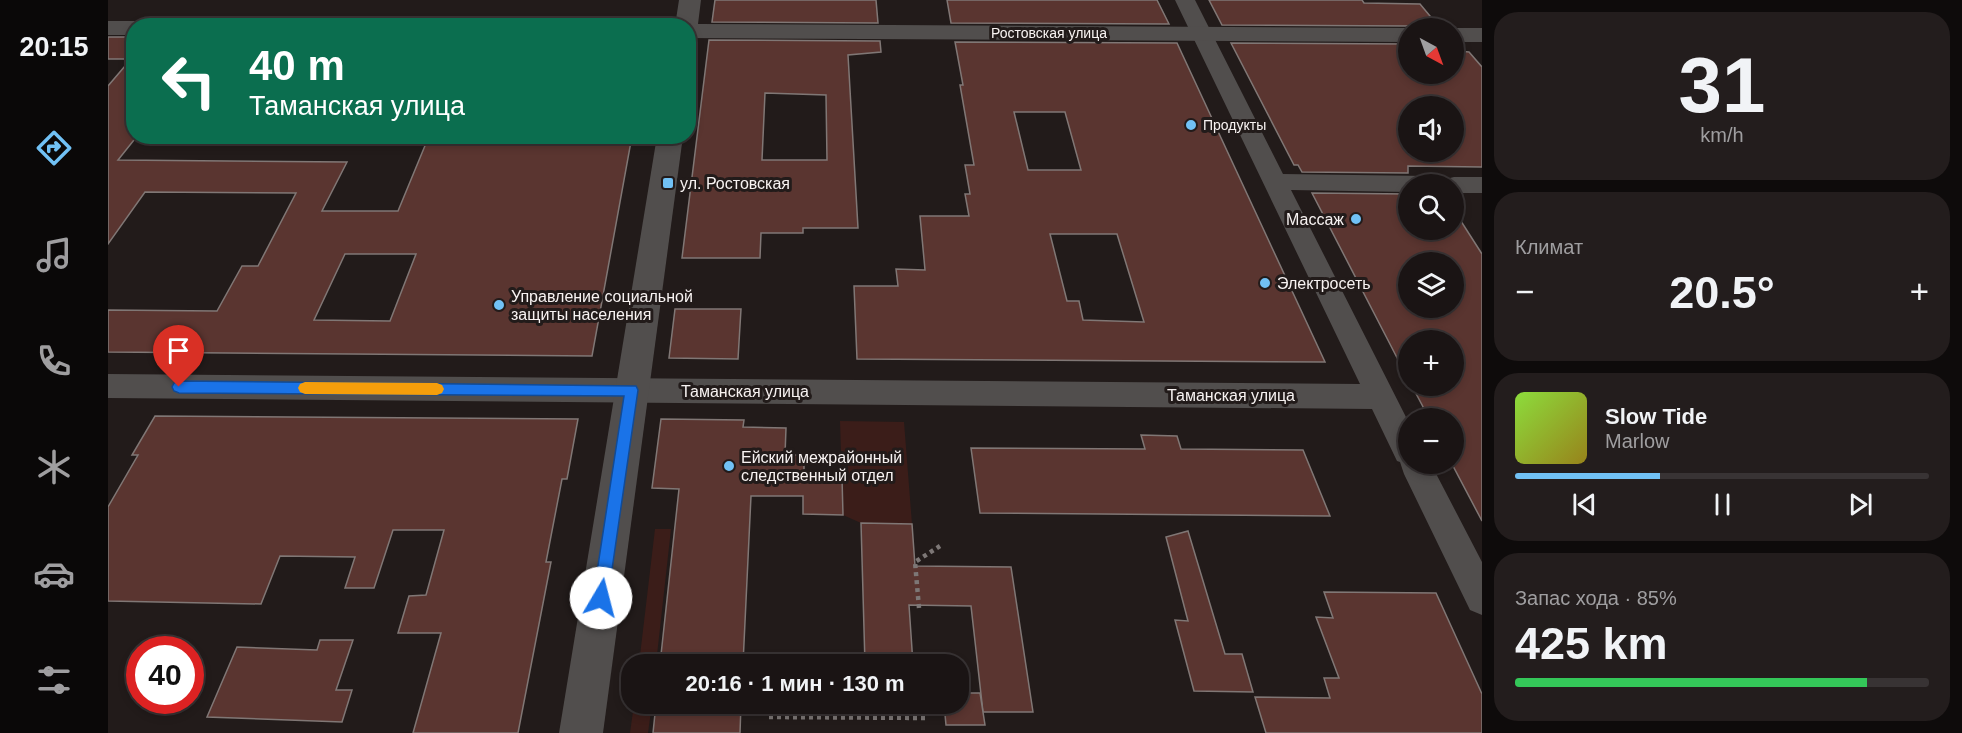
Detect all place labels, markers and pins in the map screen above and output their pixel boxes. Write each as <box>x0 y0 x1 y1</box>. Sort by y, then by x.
place label: Продукты <box>1203 117 1266 133</box>
marker: Продукты <box>1184 118 1198 132</box>
place label: ул. Ростовская <box>680 175 790 192</box>
marker: ул. Ростовская <box>661 176 675 190</box>
place label: Массаж <box>1286 211 1344 228</box>
marker: Массаж <box>1349 212 1363 226</box>
place label: Электросеть <box>1277 275 1371 292</box>
marker: Электросеть <box>1258 276 1272 290</box>
place label: Управление социальной защиты населения <box>511 288 693 323</box>
marker: Управление социальной защиты населения <box>492 298 506 312</box>
pin <box>153 325 204 387</box>
place label: Ейский межрайонный следственный отдел <box>741 449 902 484</box>
marker: Ейский межрайонный следственный отдел <box>722 459 736 473</box>

